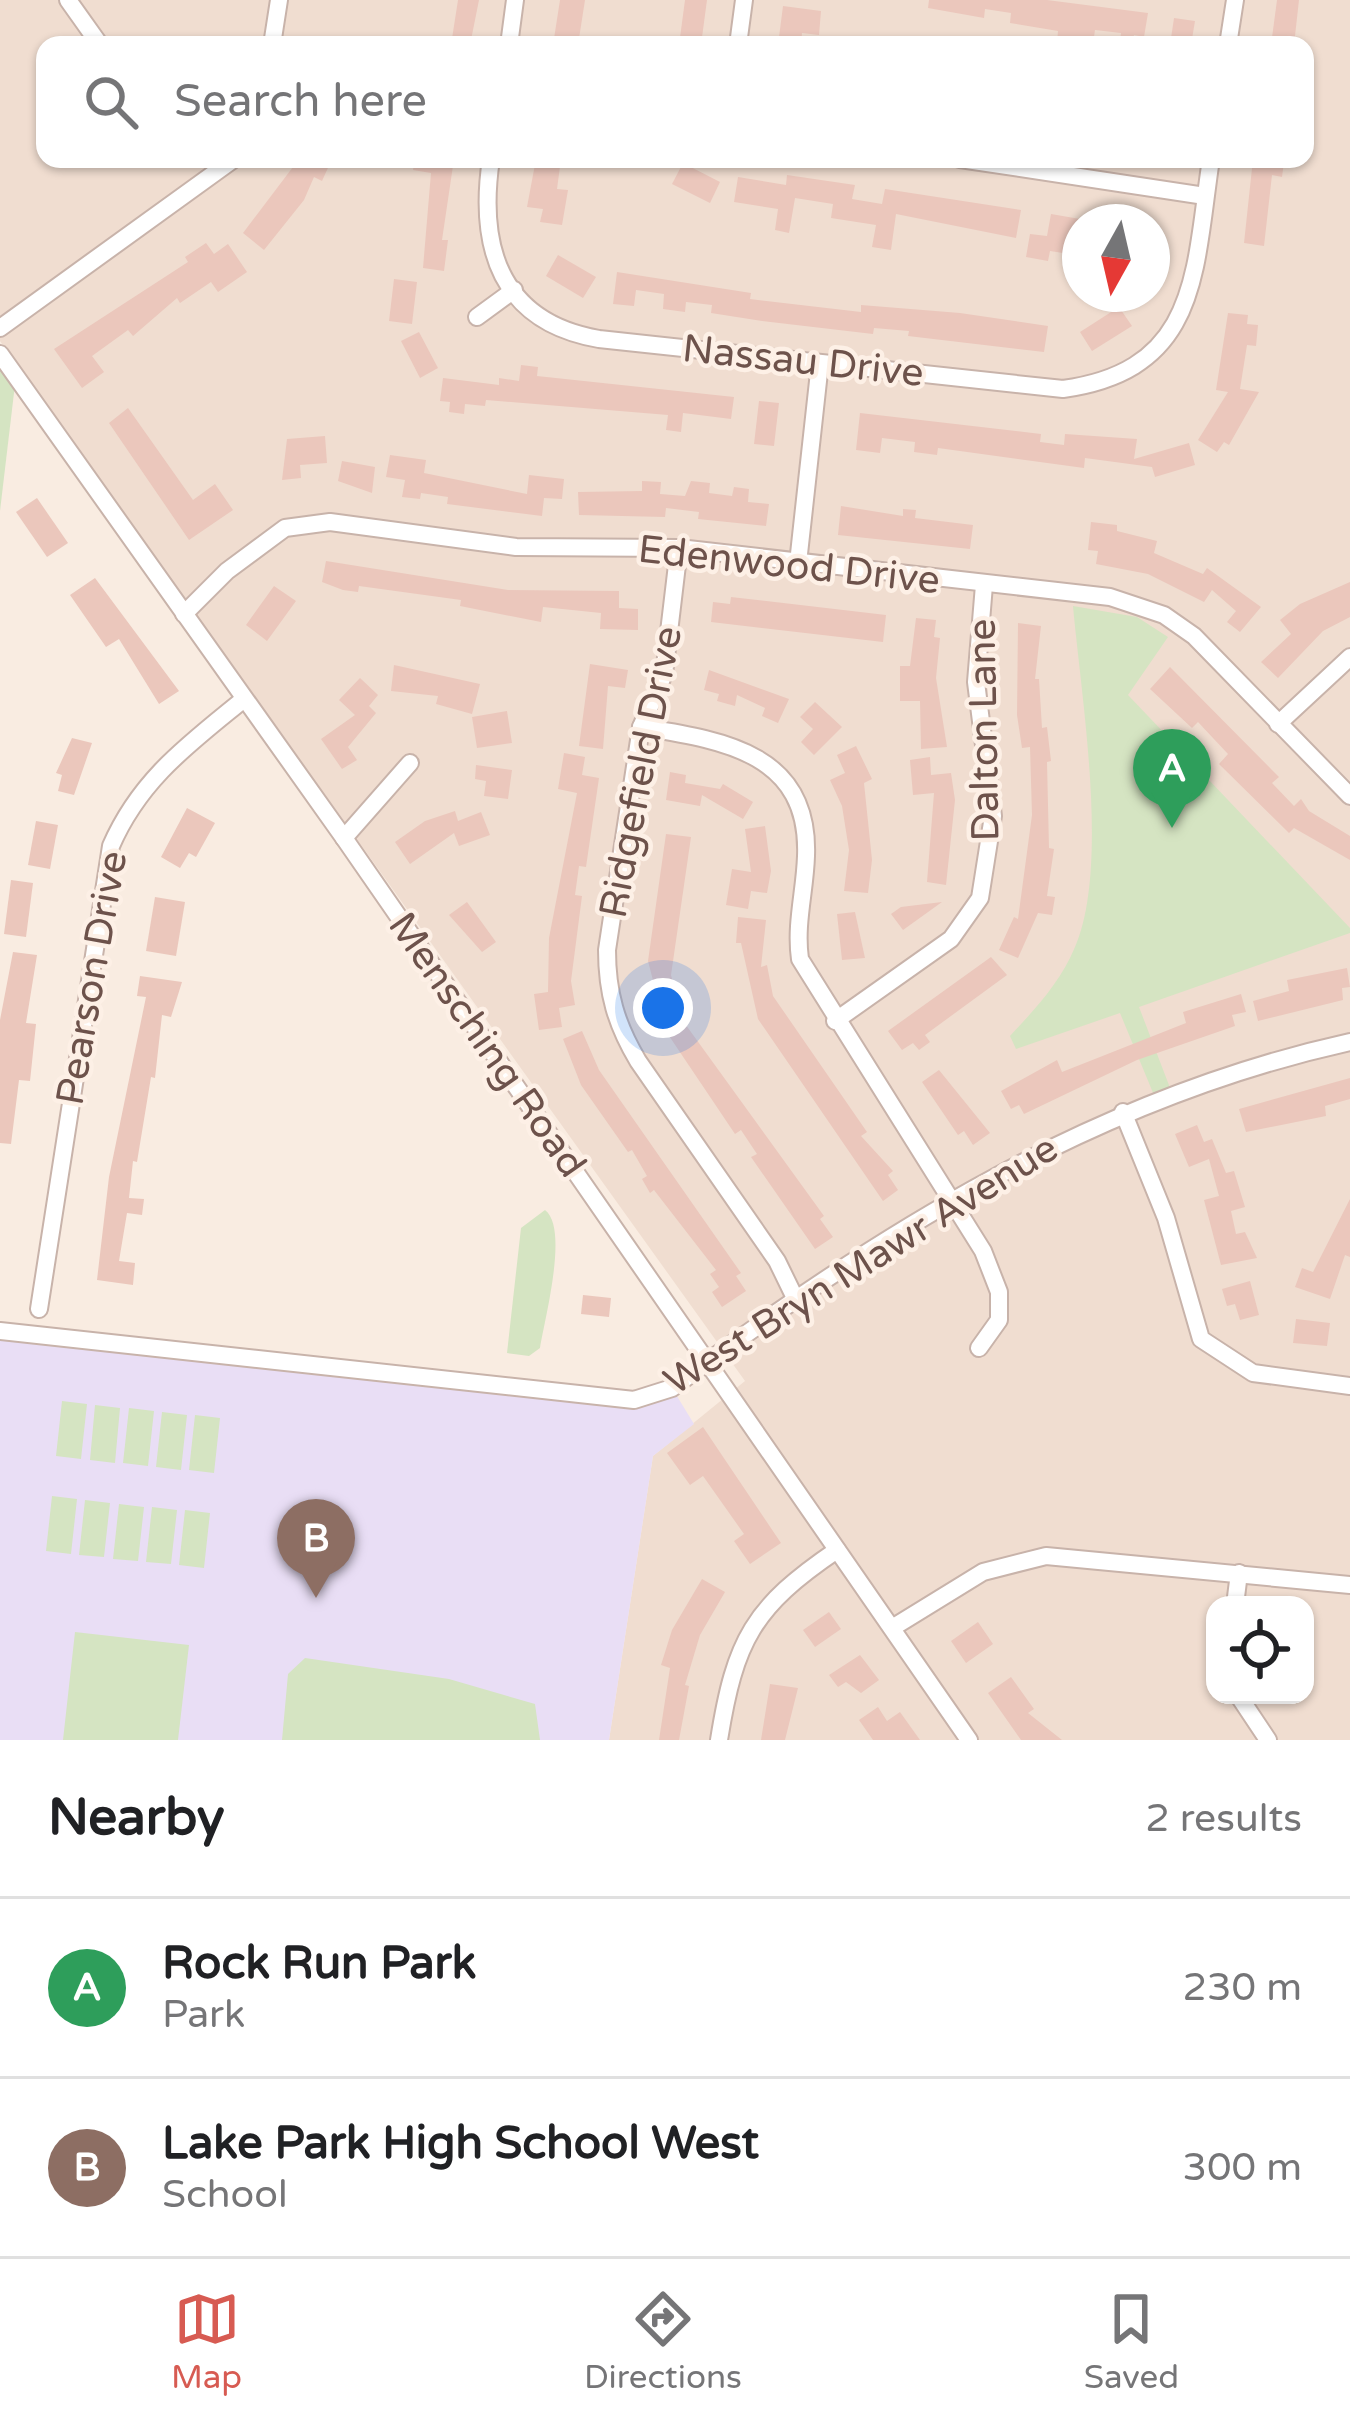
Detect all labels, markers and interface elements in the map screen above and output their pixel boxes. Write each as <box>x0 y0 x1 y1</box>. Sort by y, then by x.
search box <box>36 36 1314 168</box>
icon: search <box>78 69 144 135</box>
text: Search here <box>174 75 427 129</box>
north arrow <box>1062 204 1170 312</box>
street label: Nassau Drive <box>680 325 926 397</box>
street label: Edenwood Drive <box>636 526 942 604</box>
street label: Dalton Lane <box>959 618 1009 842</box>
street label: Ridgefield Drive <box>590 622 692 922</box>
pin: A <box>1133 729 1211 828</box>
street label: Pearson Drive <box>47 847 137 1109</box>
street label: Mensching Road <box>378 904 596 1186</box>
your location <box>633 978 693 1038</box>
street label: West Bryn Mawr Avenue <box>656 1125 1066 1405</box>
pin: B <box>277 1499 355 1598</box>
map controls <box>1206 1596 1314 1704</box>
button: locate <box>1206 1596 1314 1704</box>
text: Nearby <box>48 1787 225 1849</box>
text: 2 results <box>1145 1795 1302 1842</box>
text: Rock Run Park <box>162 1937 476 1991</box>
text: A <box>72 1964 102 2011</box>
text: 230 m <box>1183 1964 1302 2011</box>
text: Park <box>162 1991 245 2038</box>
text: Lake Park High School West <box>162 2117 759 2171</box>
text: B <box>73 2144 101 2191</box>
text: 300 m <box>1183 2144 1302 2191</box>
text: School <box>162 2171 288 2218</box>
tab: Map <box>171 2286 242 2397</box>
tab: Directions <box>584 2286 742 2397</box>
tab: Saved <box>1084 2286 1179 2397</box>

